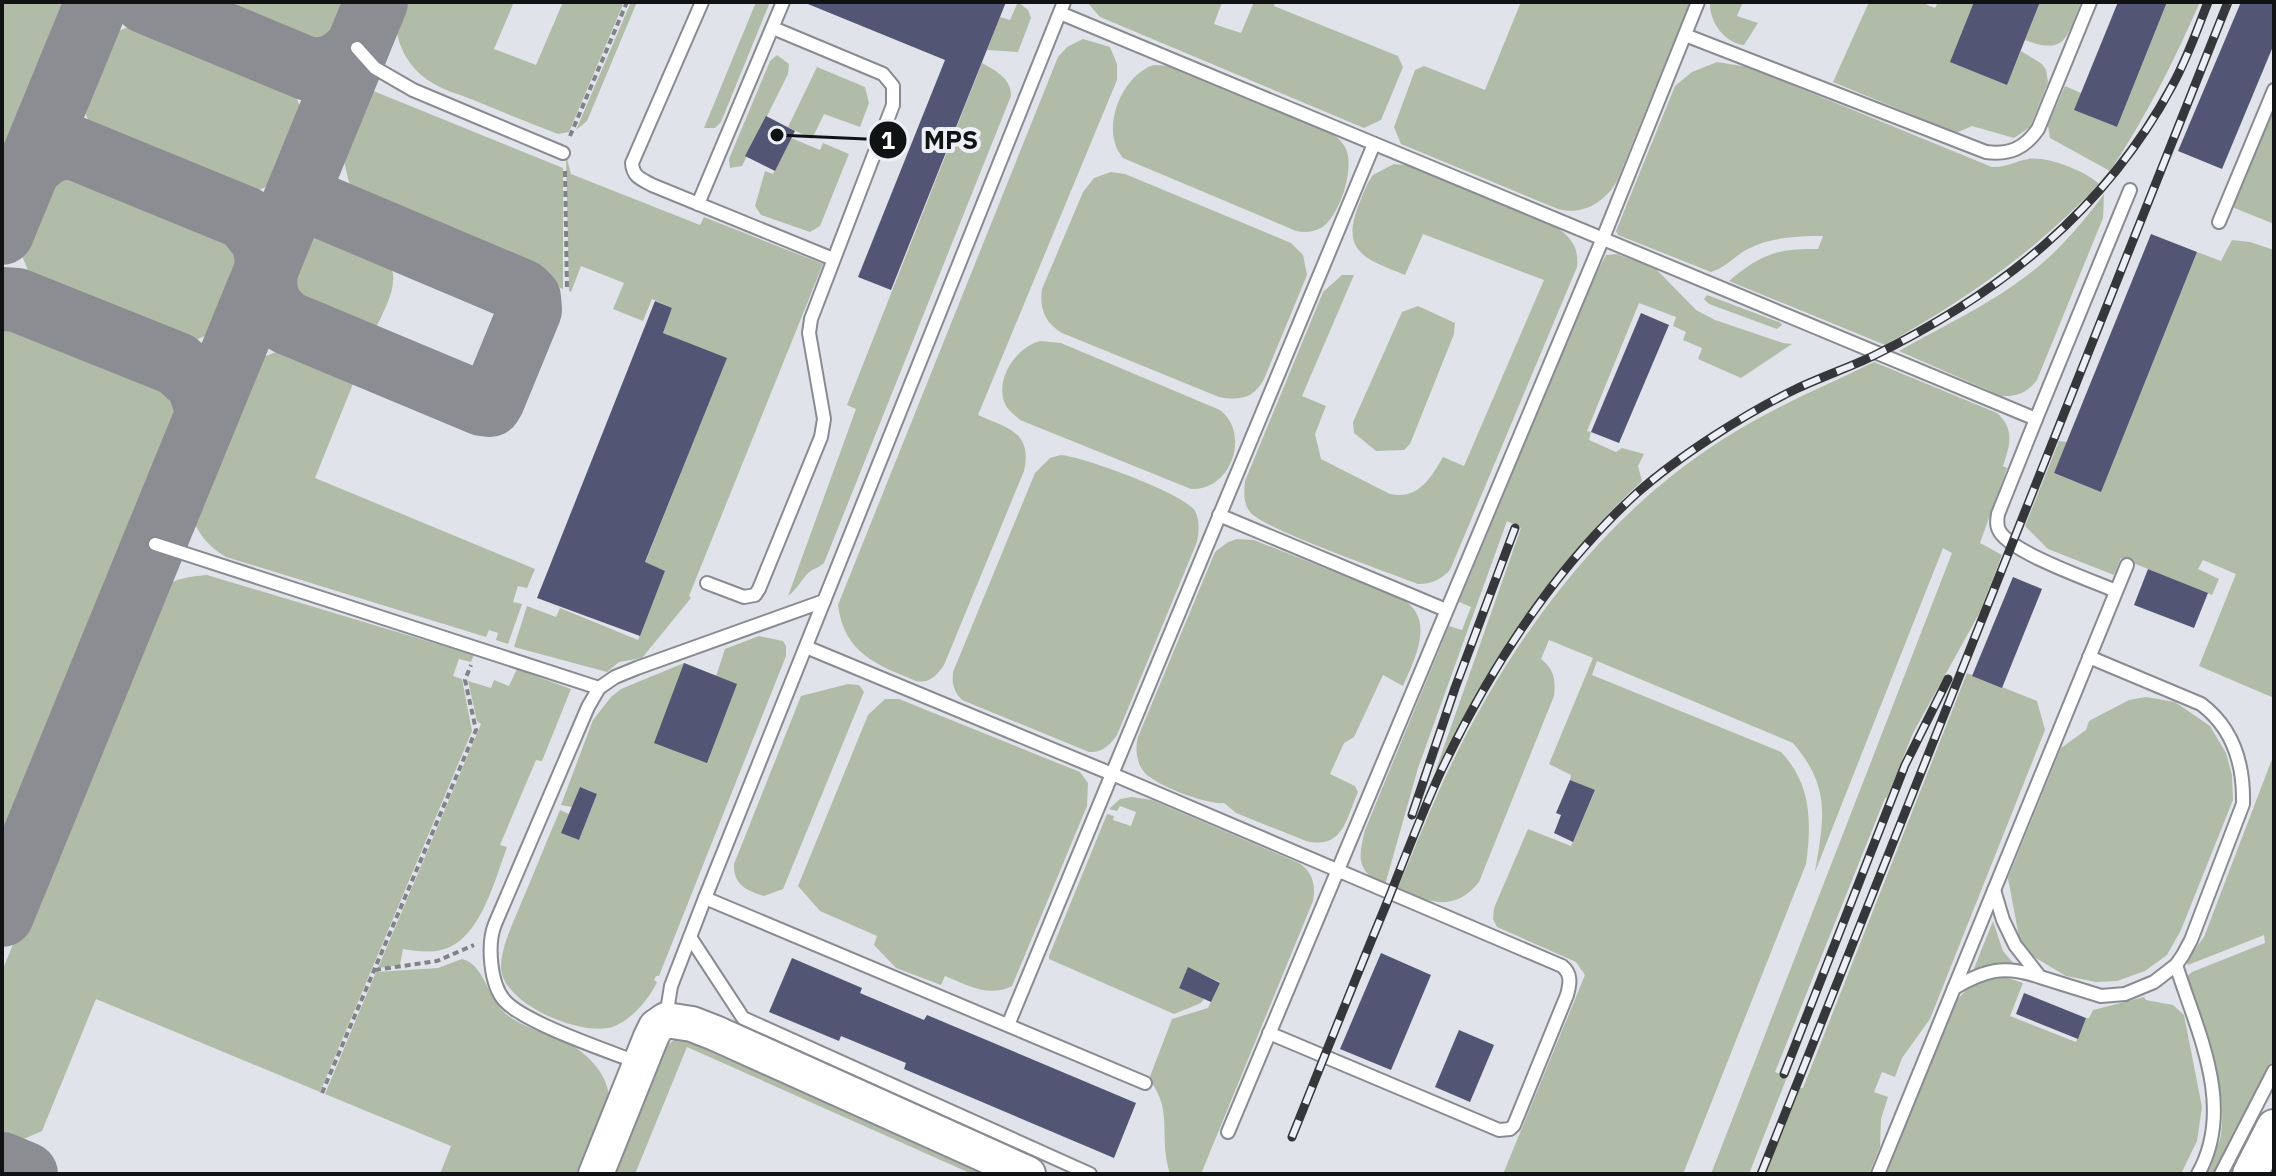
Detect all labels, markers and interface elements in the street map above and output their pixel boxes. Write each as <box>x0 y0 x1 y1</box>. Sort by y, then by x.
callout: MPS <box>868 115 994 165</box>
text: MPS <box>924 122 978 156</box>
text: 1 <box>881 124 895 156</box>

